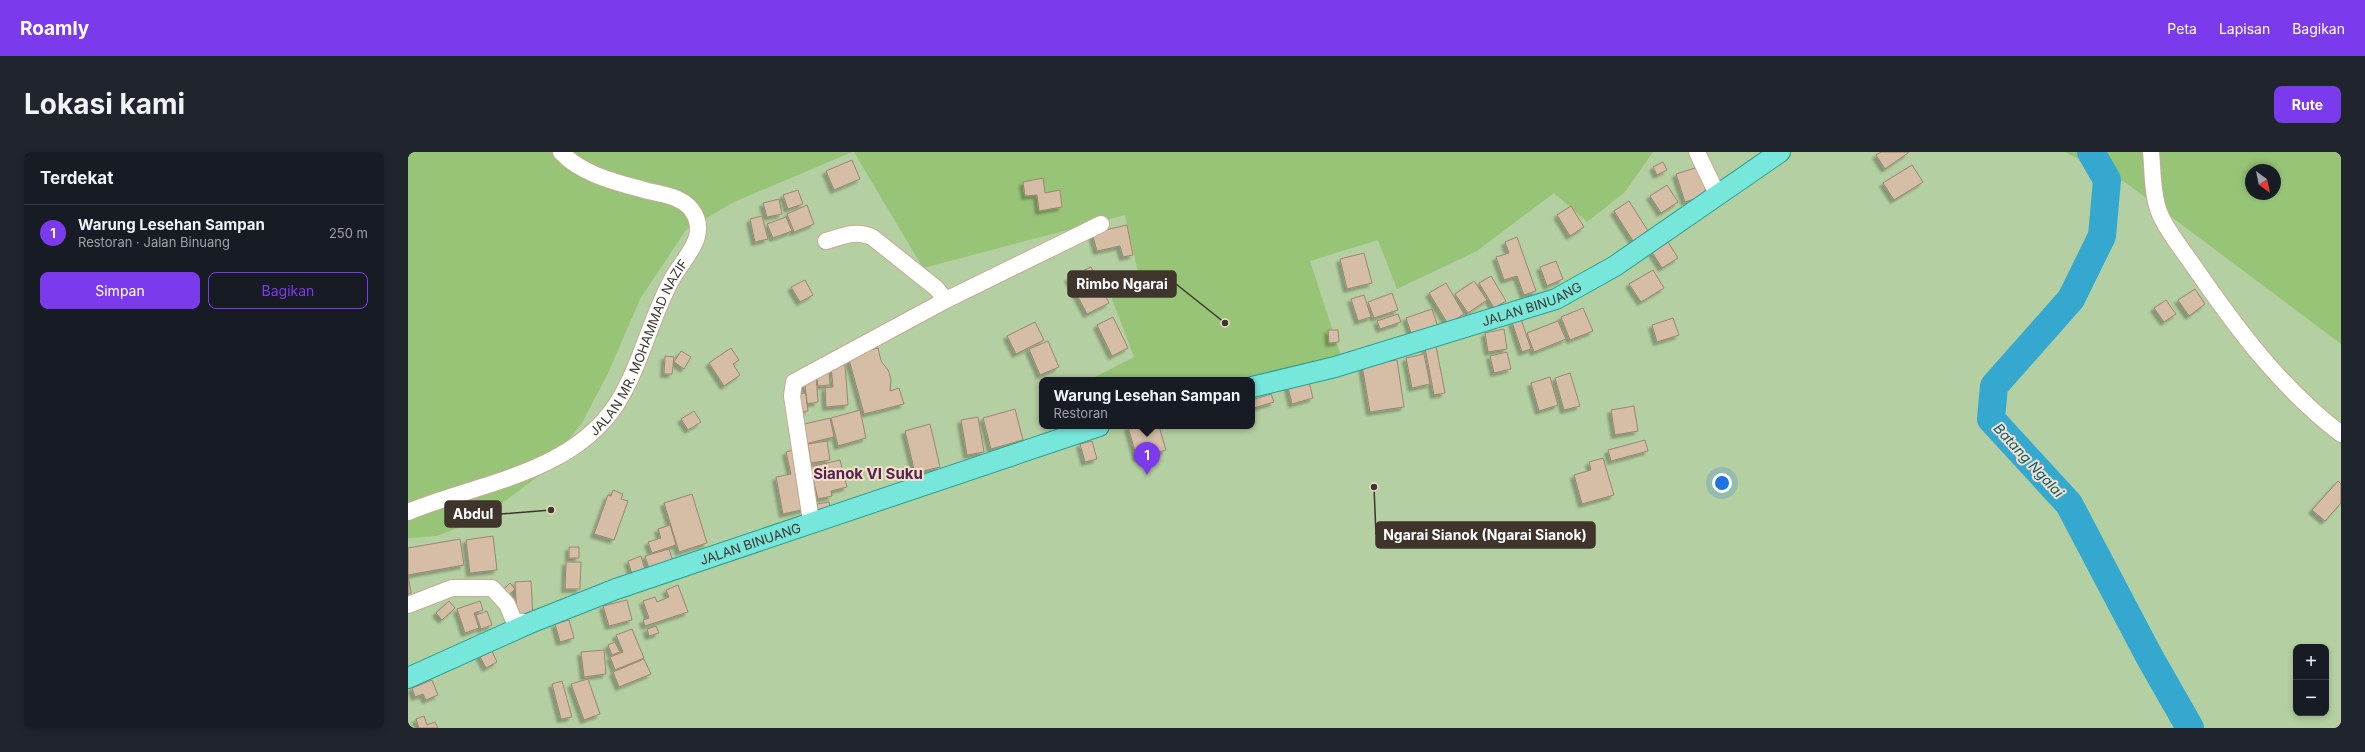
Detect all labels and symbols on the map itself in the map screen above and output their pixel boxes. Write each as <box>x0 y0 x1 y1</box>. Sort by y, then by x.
north arrow <box>2245 164 2281 200</box>
street label: JALAN MR. MOHAMMAD NAZIF <box>586 256 691 439</box>
callout: Rimbo Ngarai <box>1068 271 1176 297</box>
text: Rimbo Ngarai <box>1076 275 1168 292</box>
street label: JALAN BINUANG <box>1480 278 1585 329</box>
water label: Batang Ngalai <box>1990 420 2068 501</box>
pin: 1 <box>1134 442 1160 475</box>
district label: Sianok VI Suku <box>813 464 923 483</box>
your location <box>1712 473 1732 493</box>
callout: Abdul <box>445 501 501 527</box>
text: Abdul <box>453 505 493 522</box>
street label: JALAN BINUANG <box>698 519 803 568</box>
callout: Ngarai Sianok (Ngarai Sianok) <box>1376 522 1595 548</box>
text: Ngarai Sianok (Ngarai Sianok) <box>1383 526 1587 543</box>

